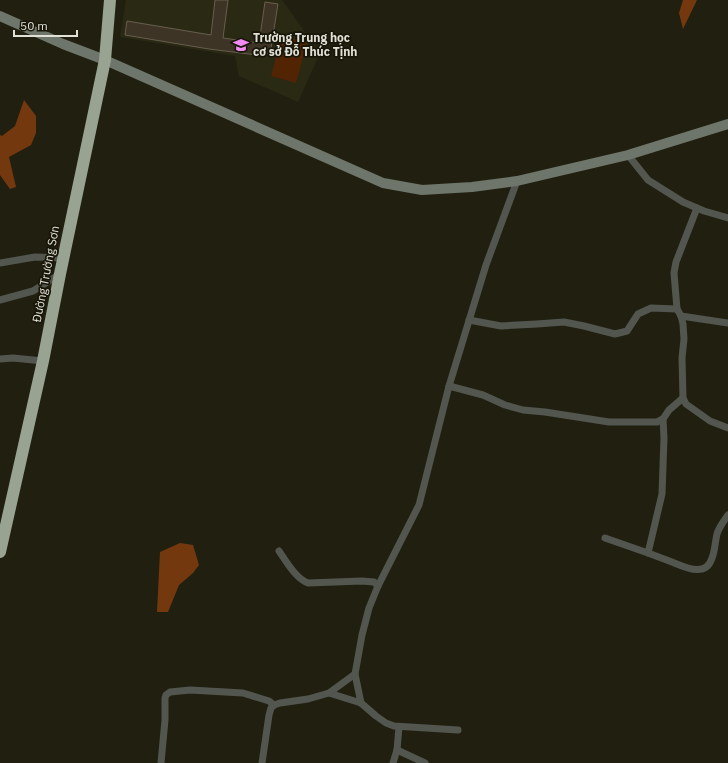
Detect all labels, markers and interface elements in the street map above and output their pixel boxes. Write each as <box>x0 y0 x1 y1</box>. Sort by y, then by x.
scale bar <box>14 12 77 38</box>
text: 50 m <box>20 18 48 33</box>
place label: Trường Trung học cơ sở Đỗ Thúc Tịnh <box>253 30 358 59</box>
school or university icon: Trường Trung học cơ sở Đỗ Thúc Tịnh <box>232 36 250 54</box>
street label: Đường Trường Sơn <box>29 224 62 324</box>

